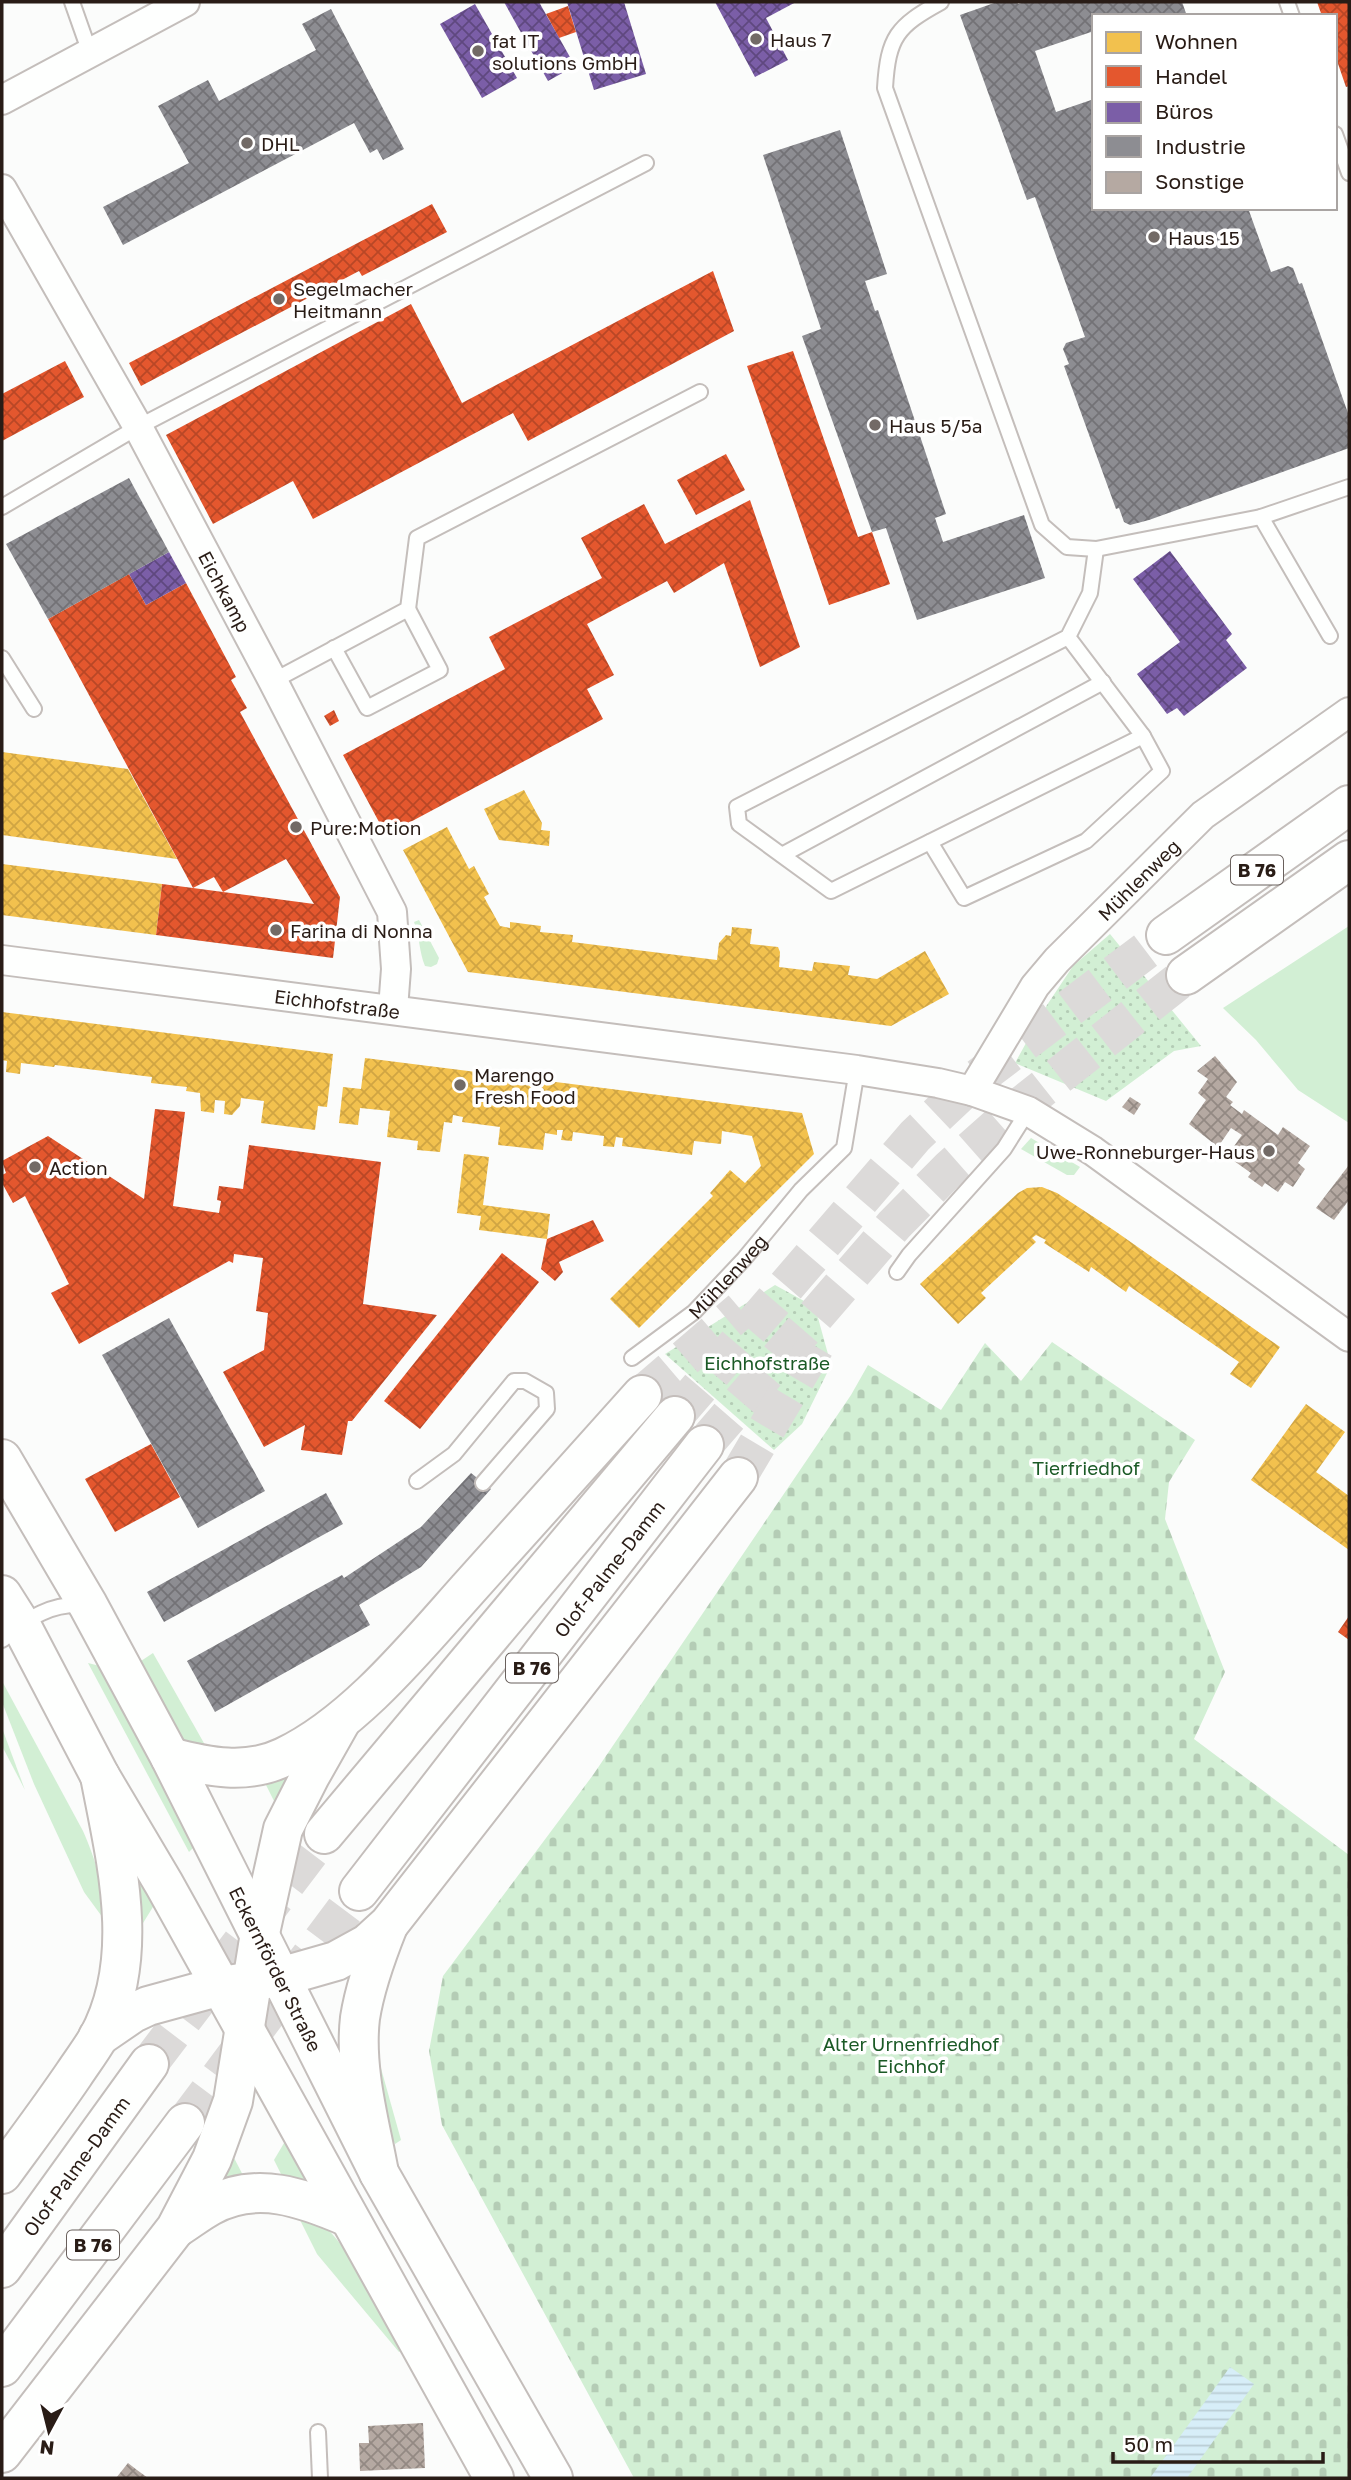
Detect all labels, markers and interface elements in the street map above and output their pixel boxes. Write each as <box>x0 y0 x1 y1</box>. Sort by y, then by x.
legend <box>1092 14 1337 210</box>
place label: Haus 7 <box>770 28 832 51</box>
text: Wohnen <box>1155 28 1238 54</box>
place label: fat IT solutions GmbH <box>492 29 638 74</box>
marker: Haus 7 <box>748 31 764 47</box>
marker: fat IT solutions GmbH <box>470 43 486 59</box>
text: Handel <box>1155 63 1228 89</box>
text: Büros <box>1155 98 1214 124</box>
place label: DHL <box>261 132 300 155</box>
text: Industrie <box>1155 133 1246 159</box>
marker: DHL <box>239 135 255 151</box>
text: Sonstige <box>1155 168 1244 194</box>
place label: Haus 15 <box>1168 226 1240 249</box>
marker: Haus 15 <box>1146 229 1162 245</box>
place label: Segelmacher Heitmann <box>293 277 414 322</box>
marker: Segelmacher Heitmann <box>271 291 287 307</box>
place label: Haus 5/5a <box>889 414 982 437</box>
marker: Haus 5/5a <box>867 417 883 433</box>
street label: Eichkamp <box>194 547 256 636</box>
place label: Pure:Motion <box>310 816 421 839</box>
marker: Pure:Motion <box>288 819 304 835</box>
street label: Mühlenweg <box>1093 834 1184 925</box>
road number: B 76 <box>1231 856 1283 884</box>
place label: Farina di Nonna <box>290 919 433 942</box>
marker: Farina di Nonna <box>268 922 284 938</box>
street label: Eichhofstraße <box>273 984 401 1023</box>
place label: Marengo Fresh Food <box>474 1063 576 1108</box>
marker: Marengo Fresh Food <box>452 1077 468 1093</box>
place label: Uwe-Ronneburger-Haus <box>1036 1140 1255 1163</box>
marker: Uwe-Ronneburger-Haus <box>1261 1143 1277 1159</box>
place label: Action <box>49 1156 108 1179</box>
marker: Action <box>27 1159 43 1175</box>
street label: Mühlenweg <box>683 1229 771 1323</box>
park label: Eichhofstraße <box>704 1351 830 1374</box>
park label: Tierfriedhof <box>1032 1456 1140 1479</box>
street label: Olof-Palme-Damm <box>548 1495 669 1641</box>
road number: B 76 <box>506 1653 558 1682</box>
street label: Eckernförder Straße <box>225 1882 327 2055</box>
park label: Alter Urnenfriedhof Eichhof <box>823 2032 999 2077</box>
street label: Olof-Palme-Damm <box>17 2091 134 2240</box>
road number: B 76 <box>67 2230 119 2260</box>
north arrow <box>14 2396 84 2466</box>
scale bar <box>1113 2420 1323 2464</box>
text: 50 m <box>1124 2431 1173 2457</box>
text: N <box>38 2436 55 2461</box>

